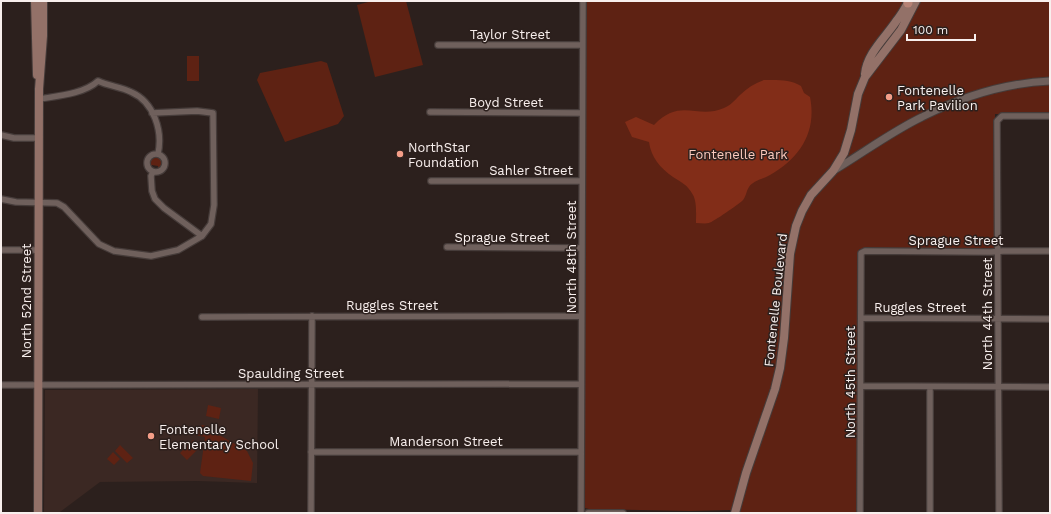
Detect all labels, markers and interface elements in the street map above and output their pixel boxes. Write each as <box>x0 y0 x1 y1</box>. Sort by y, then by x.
scale bar <box>907 16 975 42</box>
text: 100 m <box>913 23 948 37</box>
street label: Taylor Street <box>470 27 551 42</box>
place label: Fontenelle Park Pavilion <box>897 83 978 113</box>
marker: Fontenelle Park Pavilion <box>884 92 894 102</box>
street label: Boyd Street <box>469 95 544 110</box>
place label: NorthStar Foundation <box>408 140 479 170</box>
park label: Fontenelle Park <box>688 147 788 162</box>
marker: NorthStar Foundation <box>395 149 405 159</box>
street label: Sahler Street <box>489 163 573 178</box>
street label: North 48th Street <box>564 200 579 314</box>
street label: Sprague Street <box>455 230 550 245</box>
street label: Fontenelle Boulevard <box>761 233 790 368</box>
street label: Sprague Street <box>909 233 1004 248</box>
street label: North 52nd Street <box>19 243 34 359</box>
street label: North 44th Street <box>980 257 995 371</box>
street label: Ruggles Street <box>346 298 439 313</box>
street label: Ruggles Street <box>874 300 967 315</box>
street label: North 45th Street <box>843 325 858 438</box>
street label: Spaulding Street <box>238 366 345 381</box>
place label: Fontenelle Elementary School <box>159 422 279 452</box>
marker: Fontenelle Elementary School <box>146 431 156 441</box>
street label: Manderson Street <box>389 434 503 449</box>

